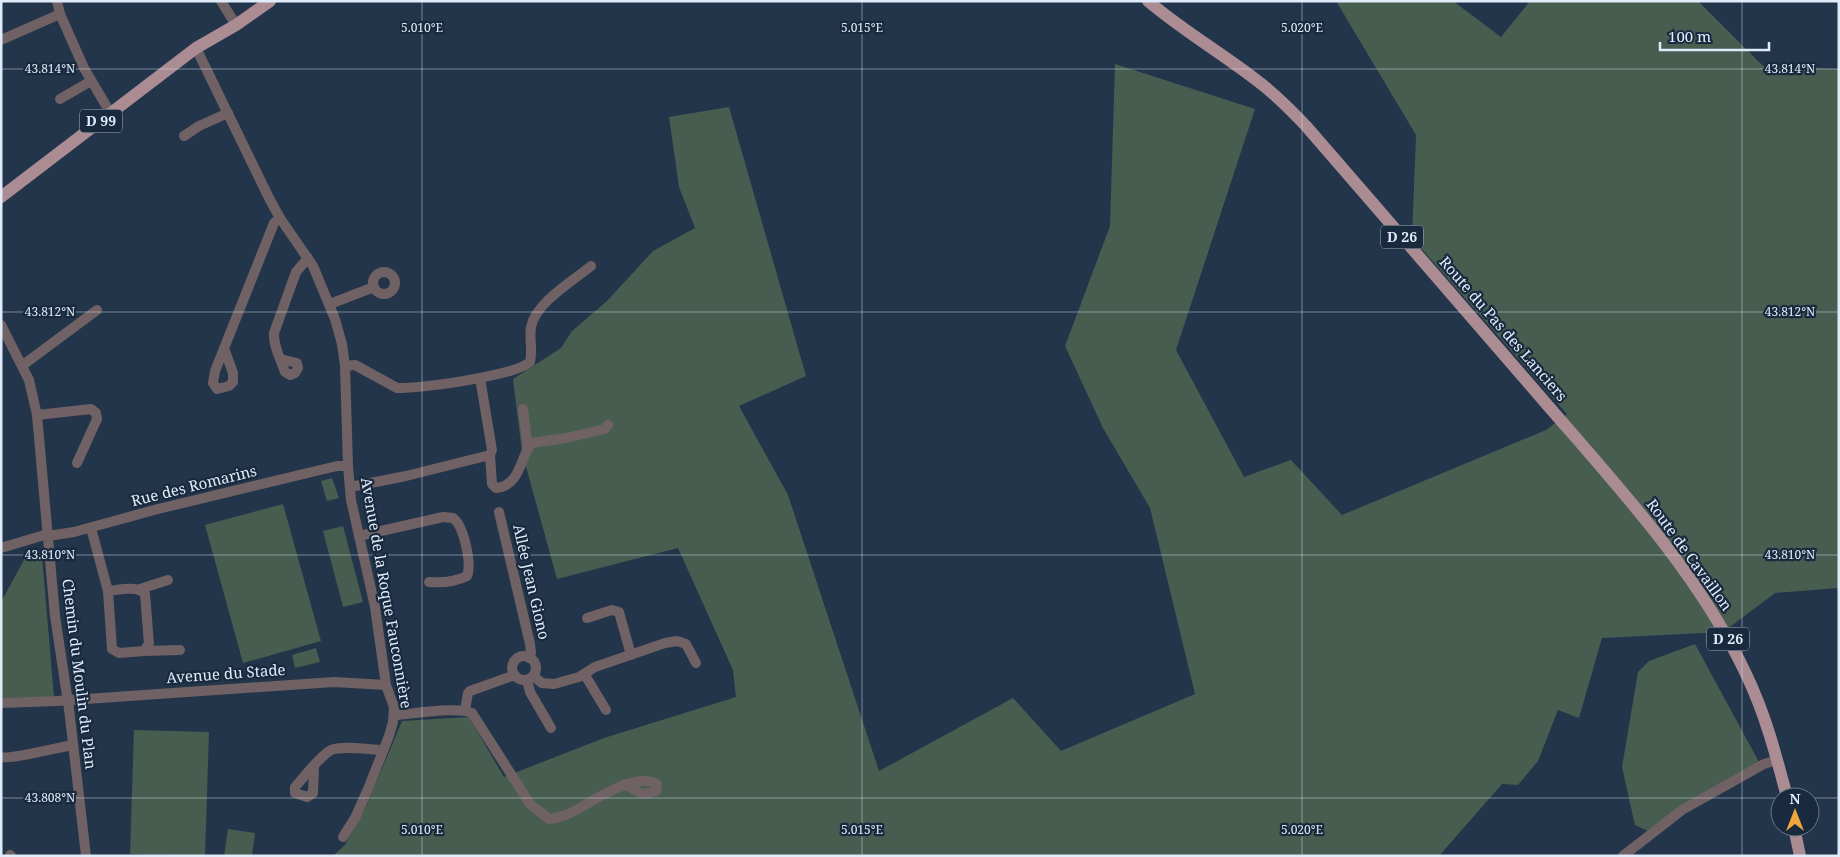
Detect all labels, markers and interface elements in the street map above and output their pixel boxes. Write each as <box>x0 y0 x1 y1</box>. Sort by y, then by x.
text: 5.010°E <box>401 19 443 36</box>
text: 5.015°E <box>841 19 883 36</box>
text: 5.020°E <box>1281 19 1323 36</box>
scale bar <box>1660 20 1769 52</box>
text: 100 m <box>1668 26 1711 46</box>
text: 43.814°N <box>25 60 75 77</box>
text: 43.814°N <box>1765 60 1815 77</box>
road number: D 99 <box>80 110 122 132</box>
road number: D 26 <box>1381 226 1423 248</box>
street label: Route du Pas des Lanciers <box>1435 252 1572 405</box>
text: 43.812°N <box>25 303 75 320</box>
text: 43.812°N <box>1765 303 1815 320</box>
street label: Rue des Romarins <box>129 460 259 510</box>
street label: Avenue de la Roque Fauconnière <box>357 476 417 710</box>
street label: Route de Cavaillon <box>1642 495 1737 615</box>
street label: Allée Jean Giono <box>509 522 555 641</box>
text: 43.810°N <box>25 546 75 563</box>
text: 43.810°N <box>1765 546 1815 563</box>
street label: Chemin du Moulin du Plan <box>58 578 102 771</box>
road number: D 26 <box>1707 628 1749 650</box>
street label: Avenue du Stade <box>166 659 286 687</box>
north arrow <box>1770 787 1820 837</box>
text: 43.808°N <box>25 789 75 806</box>
text: N <box>1789 789 1801 808</box>
text: 5.010°E <box>401 821 443 838</box>
text: 5.015°E <box>841 821 883 838</box>
text: 5.020°E <box>1281 821 1323 838</box>

